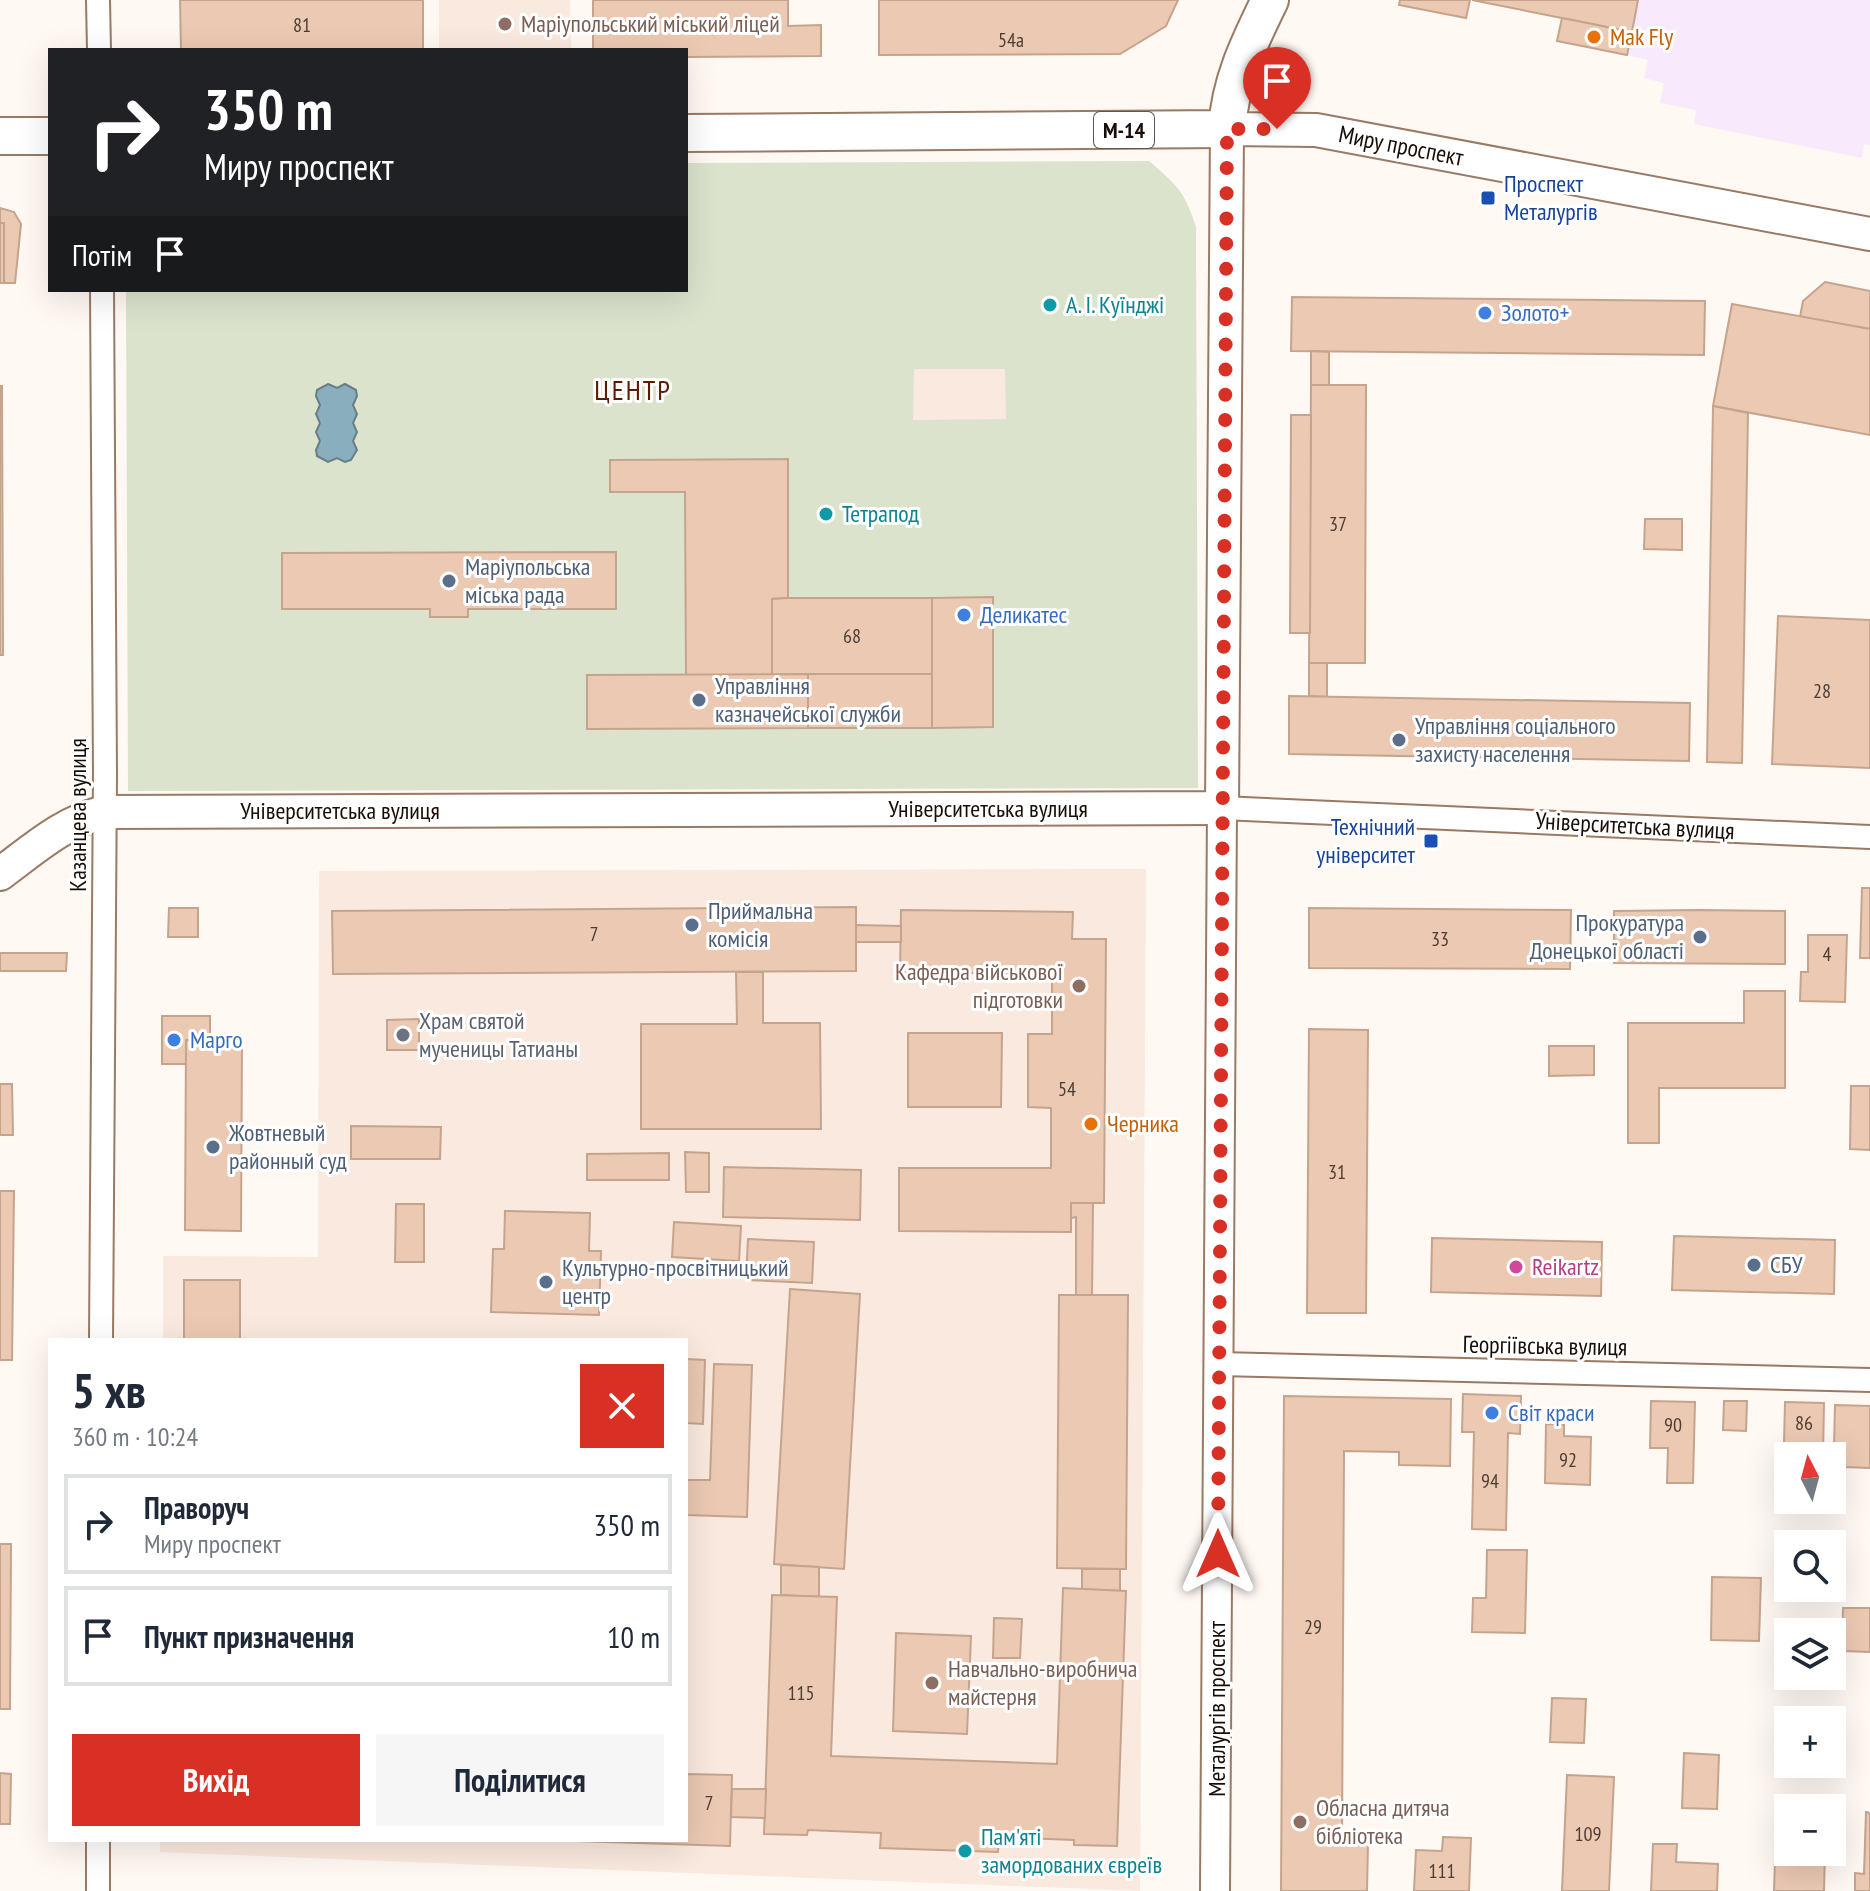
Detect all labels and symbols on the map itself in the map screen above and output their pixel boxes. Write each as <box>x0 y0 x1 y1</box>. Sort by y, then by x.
place label: Маріупольський міський ліцей <box>521 8 780 39</box>
house number: 81 <box>293 12 311 38</box>
marker: Маріупольський міський ліцей <box>496 15 514 33</box>
place label: Mak Fly <box>1610 21 1673 52</box>
house number: 54а <box>998 27 1024 53</box>
marker: Mak Fly <box>1585 28 1603 46</box>
pin <box>1243 47 1311 129</box>
road number: М-14 <box>1094 112 1154 148</box>
street label: Миру проспект <box>1336 118 1466 173</box>
place label: Проспект Металургів <box>1504 168 1598 227</box>
marker: Проспект Металургів <box>1479 189 1497 207</box>
place label: А. І. Куїнджі <box>1066 289 1164 320</box>
marker: А. І. Куїнджі <box>1041 296 1059 314</box>
place label: Золото+ <box>1501 297 1569 328</box>
marker: Золото+ <box>1476 304 1494 322</box>
district label: ЦЕНТР <box>594 371 672 408</box>
place label: Тетрапод <box>842 498 920 529</box>
marker: Тетрапод <box>817 505 835 523</box>
house number: 37 <box>1329 511 1347 537</box>
place label: Маріупольська міська рада <box>465 551 590 610</box>
marker: Маріупольська міська рада <box>440 572 458 590</box>
place label: Деликатес <box>980 599 1067 630</box>
marker: Деликатес <box>955 606 973 624</box>
house number: 68 <box>843 623 861 649</box>
place label: Управління казначейської служби <box>715 670 901 729</box>
house number: 28 <box>1813 678 1831 704</box>
marker: Управління казначейської служби <box>690 691 708 709</box>
place label: Управління соціального захисту населення <box>1415 710 1616 769</box>
marker: Управління соціального захисту населення <box>1390 731 1408 749</box>
street label: Казанцева вулиця <box>62 738 93 892</box>
street label: Університетська вулиця <box>888 793 1088 824</box>
street label: Університетська вулиця <box>240 795 440 826</box>
street label: Університетська вулиця <box>1535 805 1735 846</box>
place label: Технічний університет <box>1316 811 1415 870</box>
marker: Технічний університет <box>1422 832 1440 850</box>
place label: Приймальна комісія <box>708 895 813 954</box>
place label: Прокуратура Донецької області <box>1530 907 1684 966</box>
marker: Приймальна комісія <box>683 916 701 934</box>
house number: 7 <box>590 921 599 947</box>
house number: 33 <box>1431 926 1449 952</box>
marker: Прокуратура Донецької області <box>1691 928 1709 946</box>
house number: 4 <box>1823 941 1832 967</box>
place label: Кафедра військової підготовки <box>895 956 1063 1015</box>
marker: Кафедра військової підготовки <box>1070 977 1088 995</box>
place label: Храм святой мученицы Татианы <box>419 1005 578 1064</box>
place label: Марго <box>190 1024 243 1055</box>
marker: Храм святой мученицы Татианы <box>394 1026 412 1044</box>
marker: Марго <box>165 1031 183 1049</box>
house number: 54 <box>1058 1076 1076 1102</box>
place label: Черника <box>1107 1108 1179 1139</box>
marker: Черника <box>1082 1115 1100 1133</box>
place label: Жовтневый районный суд <box>228 1117 347 1176</box>
marker: Жовтневый районный суд <box>204 1138 222 1156</box>
house number: 31 <box>1328 1159 1346 1185</box>
place label: СБУ <box>1770 1249 1803 1280</box>
place label: Reikartz <box>1532 1251 1599 1282</box>
place label: Культурно-просвітницький центр <box>562 1252 789 1311</box>
marker: СБУ <box>1745 1256 1763 1274</box>
marker: Reikartz <box>1507 1258 1525 1276</box>
marker: Культурно-просвітницький центр <box>537 1273 555 1291</box>
street label: Георгіївська вулиця <box>1462 1329 1628 1362</box>
place label: Свiт краси <box>1508 1397 1594 1428</box>
marker: Свiт краси <box>1483 1404 1501 1422</box>
house number: 86 <box>1795 1410 1813 1436</box>
house number: 90 <box>1664 1412 1682 1438</box>
north arrow <box>1774 1442 1846 1514</box>
house number: 92 <box>1559 1447 1577 1473</box>
house number: 94 <box>1481 1468 1499 1494</box>
position arrow <box>1176 1512 1260 1596</box>
house number: 29 <box>1304 1614 1322 1640</box>
street label: Металургів проспект <box>1201 1621 1232 1797</box>
place label: Навчально-виробнича майстерня <box>948 1653 1137 1712</box>
marker: Навчально-виробнича майстерня <box>923 1674 941 1692</box>
house number: 115 <box>788 1680 815 1706</box>
house number: 7 <box>705 1790 714 1816</box>
place label: Обласна дитяча бібліотека <box>1316 1792 1450 1851</box>
marker: Обласна дитяча бібліотека <box>1291 1813 1309 1831</box>
place label: Пам'яті замордованих євреїв <box>981 1821 1162 1880</box>
house number: 109 <box>1575 1821 1602 1847</box>
marker: Пам'яті замордованих євреїв <box>956 1842 974 1860</box>
house number: 111 <box>1429 1858 1456 1884</box>

